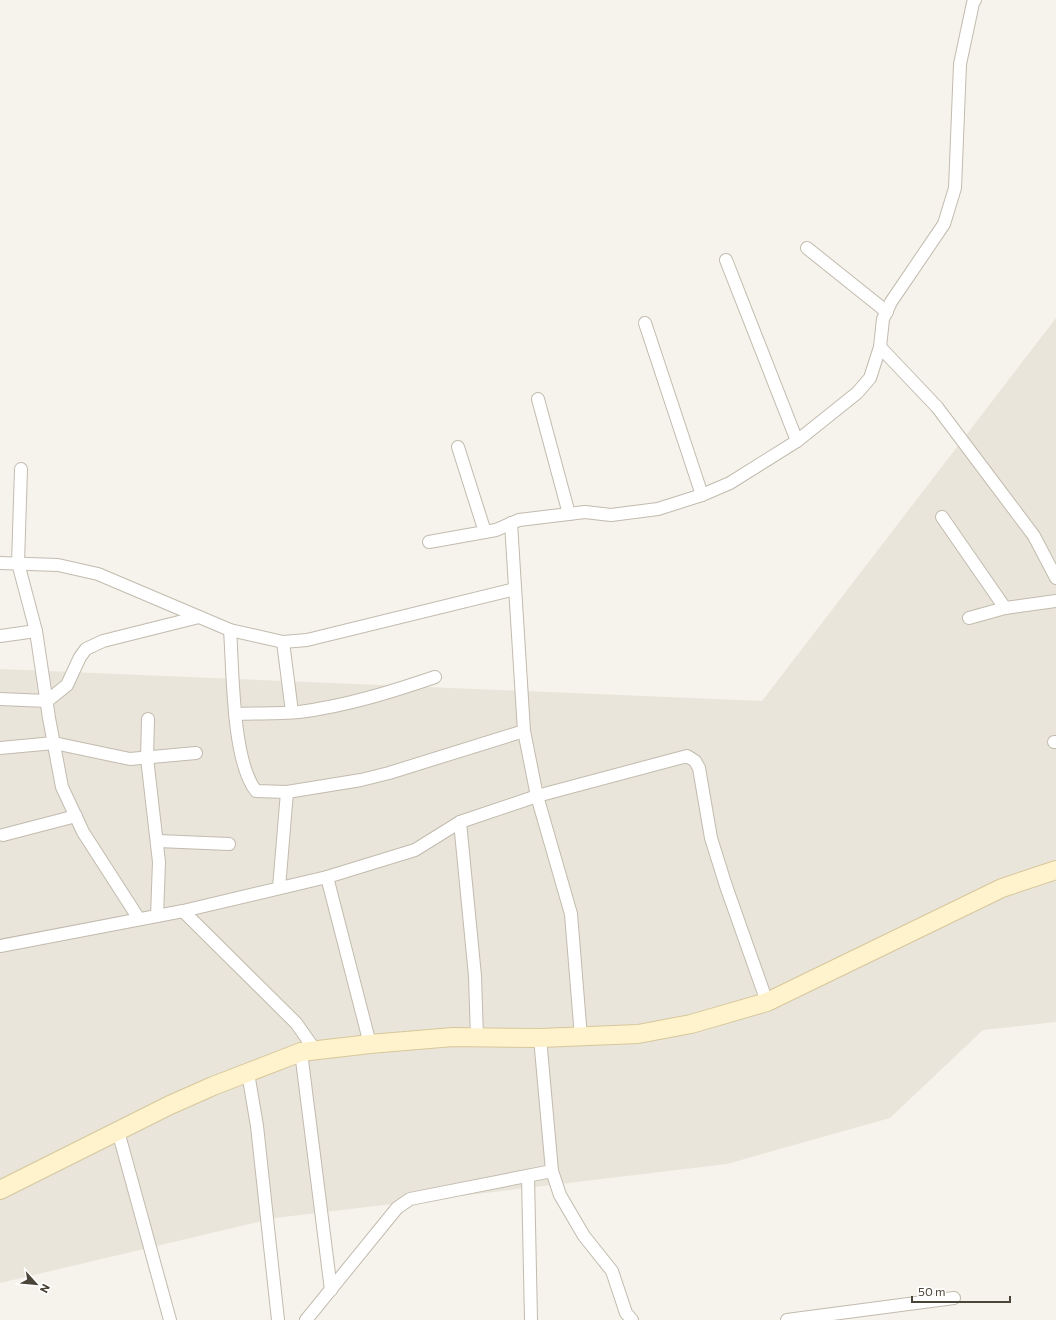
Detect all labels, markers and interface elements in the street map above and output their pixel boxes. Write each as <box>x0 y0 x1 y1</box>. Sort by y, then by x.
north arrow <box>16 1264 56 1304</box>
scale bar <box>912 1278 1010 1304</box>
text: N <box>38 1282 53 1295</box>
text: 50 m <box>918 1284 946 1298</box>

